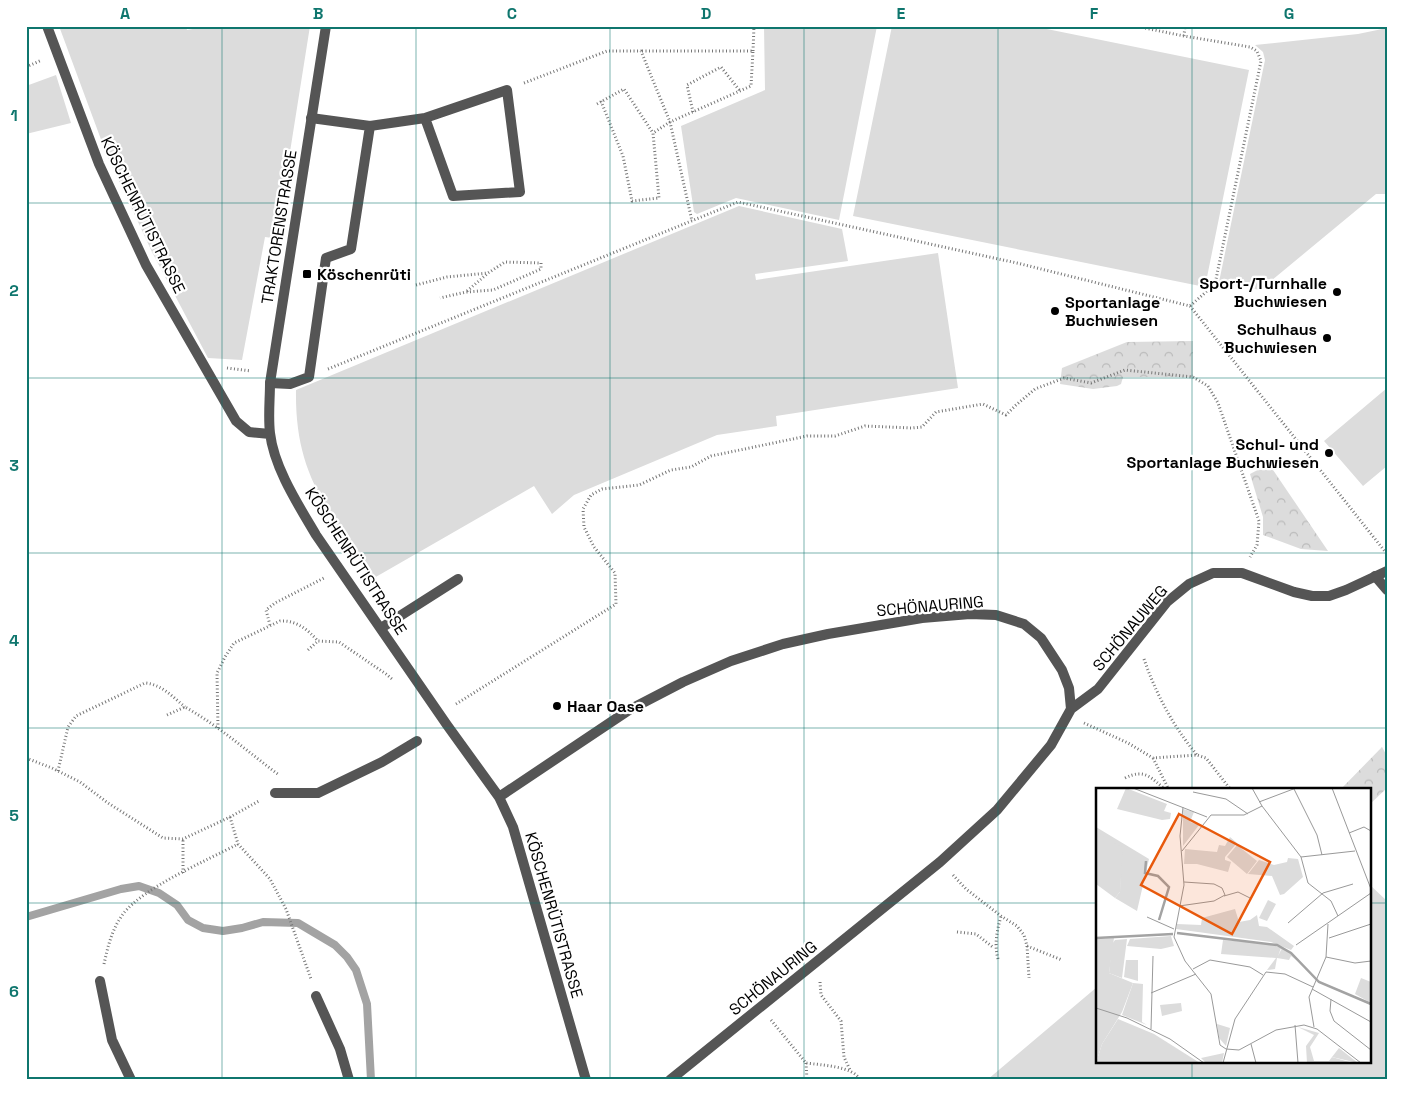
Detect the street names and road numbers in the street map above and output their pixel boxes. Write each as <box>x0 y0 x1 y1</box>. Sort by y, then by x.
street label: KÖSCHENRÜTISTRASSE <box>96 133 190 297</box>
street label: TRAKTORENSTRASSE <box>256 148 302 306</box>
street label: KÖSCHENRÜTISTRASSE <box>300 483 412 639</box>
street label: SCHÖNAUWEG <box>1088 581 1172 675</box>
street label: SCHÖNAURING <box>875 591 985 621</box>
street label: KÖSCHENRÜTISTRASSE <box>520 830 588 1000</box>
street label: SCHÖNAURING <box>725 936 821 1020</box>

